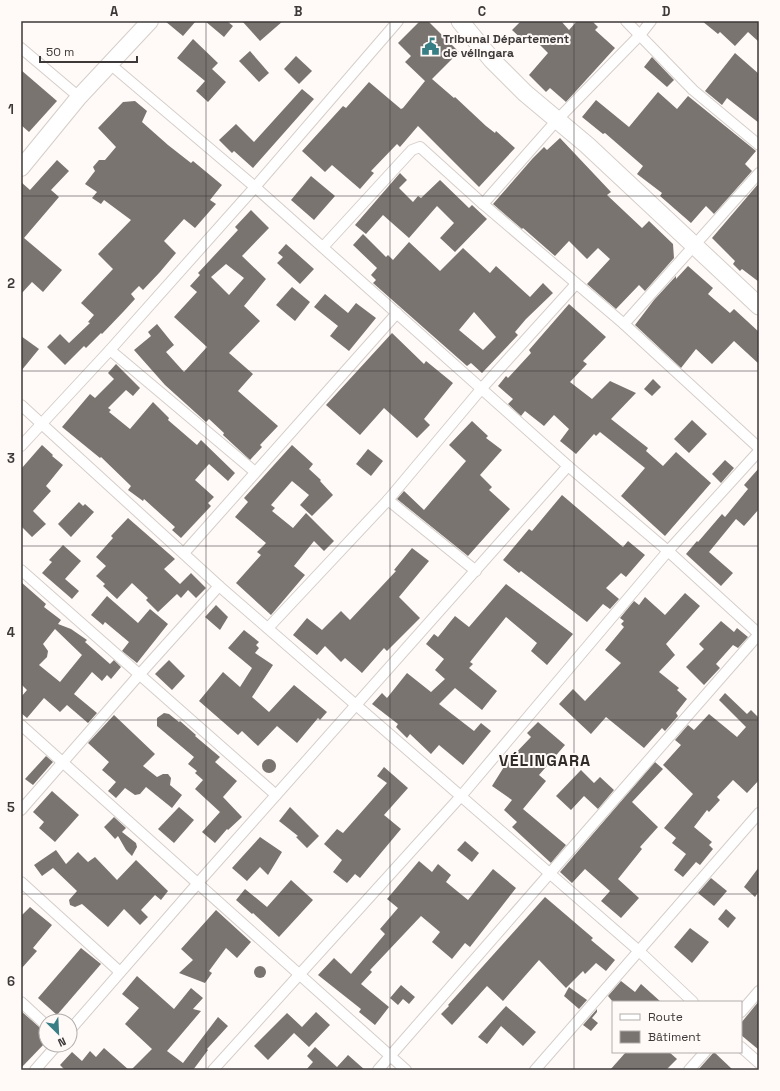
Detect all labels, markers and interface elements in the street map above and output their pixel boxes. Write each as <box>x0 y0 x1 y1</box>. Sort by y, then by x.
text: A <box>110 3 119 20</box>
text: B <box>294 3 303 20</box>
text: C <box>478 3 486 20</box>
text: D <box>662 3 671 20</box>
place label: Tribunal Département de vélingara <box>443 31 569 61</box>
public building icon: Tribunal Département de vélingara <box>420 36 440 56</box>
scale bar <box>40 38 137 64</box>
text: 50 m <box>46 44 74 60</box>
text: 1 <box>8 101 14 118</box>
text: 2 <box>7 275 15 292</box>
text: 3 <box>7 450 15 467</box>
text: 4 <box>7 624 15 641</box>
district label: VÉLINGARA <box>499 750 591 771</box>
text: 5 <box>7 799 15 816</box>
text: 6 <box>7 973 15 990</box>
legend <box>612 1001 742 1053</box>
text: Route <box>648 1009 683 1025</box>
north arrow <box>38 1013 78 1053</box>
text: Bâtiment <box>648 1029 701 1045</box>
text: N <box>56 1034 68 1050</box>

